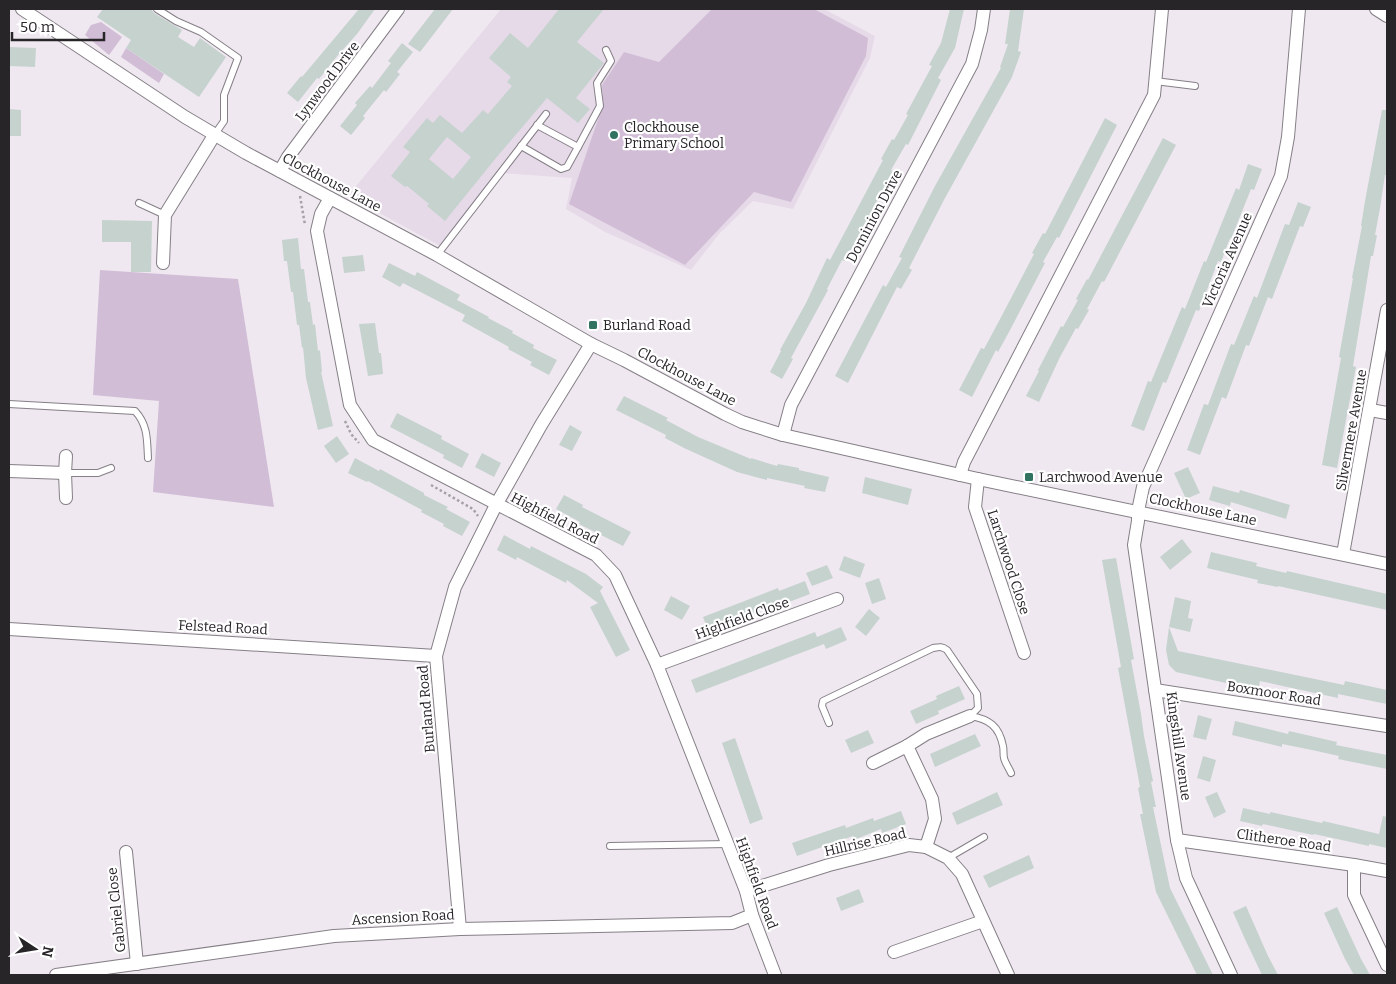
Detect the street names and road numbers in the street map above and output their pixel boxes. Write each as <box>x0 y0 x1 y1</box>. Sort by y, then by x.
street label: Lynwood Drive <box>292 38 363 125</box>
street label: Clockhouse Lane <box>279 149 384 216</box>
street label: Dominion Drive <box>843 167 906 266</box>
street label: Victoria Avenue <box>1199 210 1256 311</box>
street label: Clockhouse Lane <box>634 343 739 410</box>
street label: Silvermere Avenue <box>1332 368 1371 492</box>
street label: Highfield Road <box>508 489 602 548</box>
street label: Clockhouse Lane <box>1147 490 1258 529</box>
street label: Larchwood Close <box>984 507 1034 617</box>
street label: Highfield Close <box>693 594 791 643</box>
street label: Felstead Road <box>178 617 268 638</box>
street label: Burland Road <box>414 664 439 753</box>
street label: Boxmoor Road <box>1226 678 1322 709</box>
street label: Kingshill Avenue <box>1162 690 1195 802</box>
street label: Hillrise Road <box>822 825 908 860</box>
street label: Clitheroe Road <box>1236 825 1332 856</box>
street label: Highfield Road <box>732 835 781 931</box>
street label: Gabriel Close <box>104 866 129 953</box>
street label: Ascension Road <box>351 906 455 929</box>

